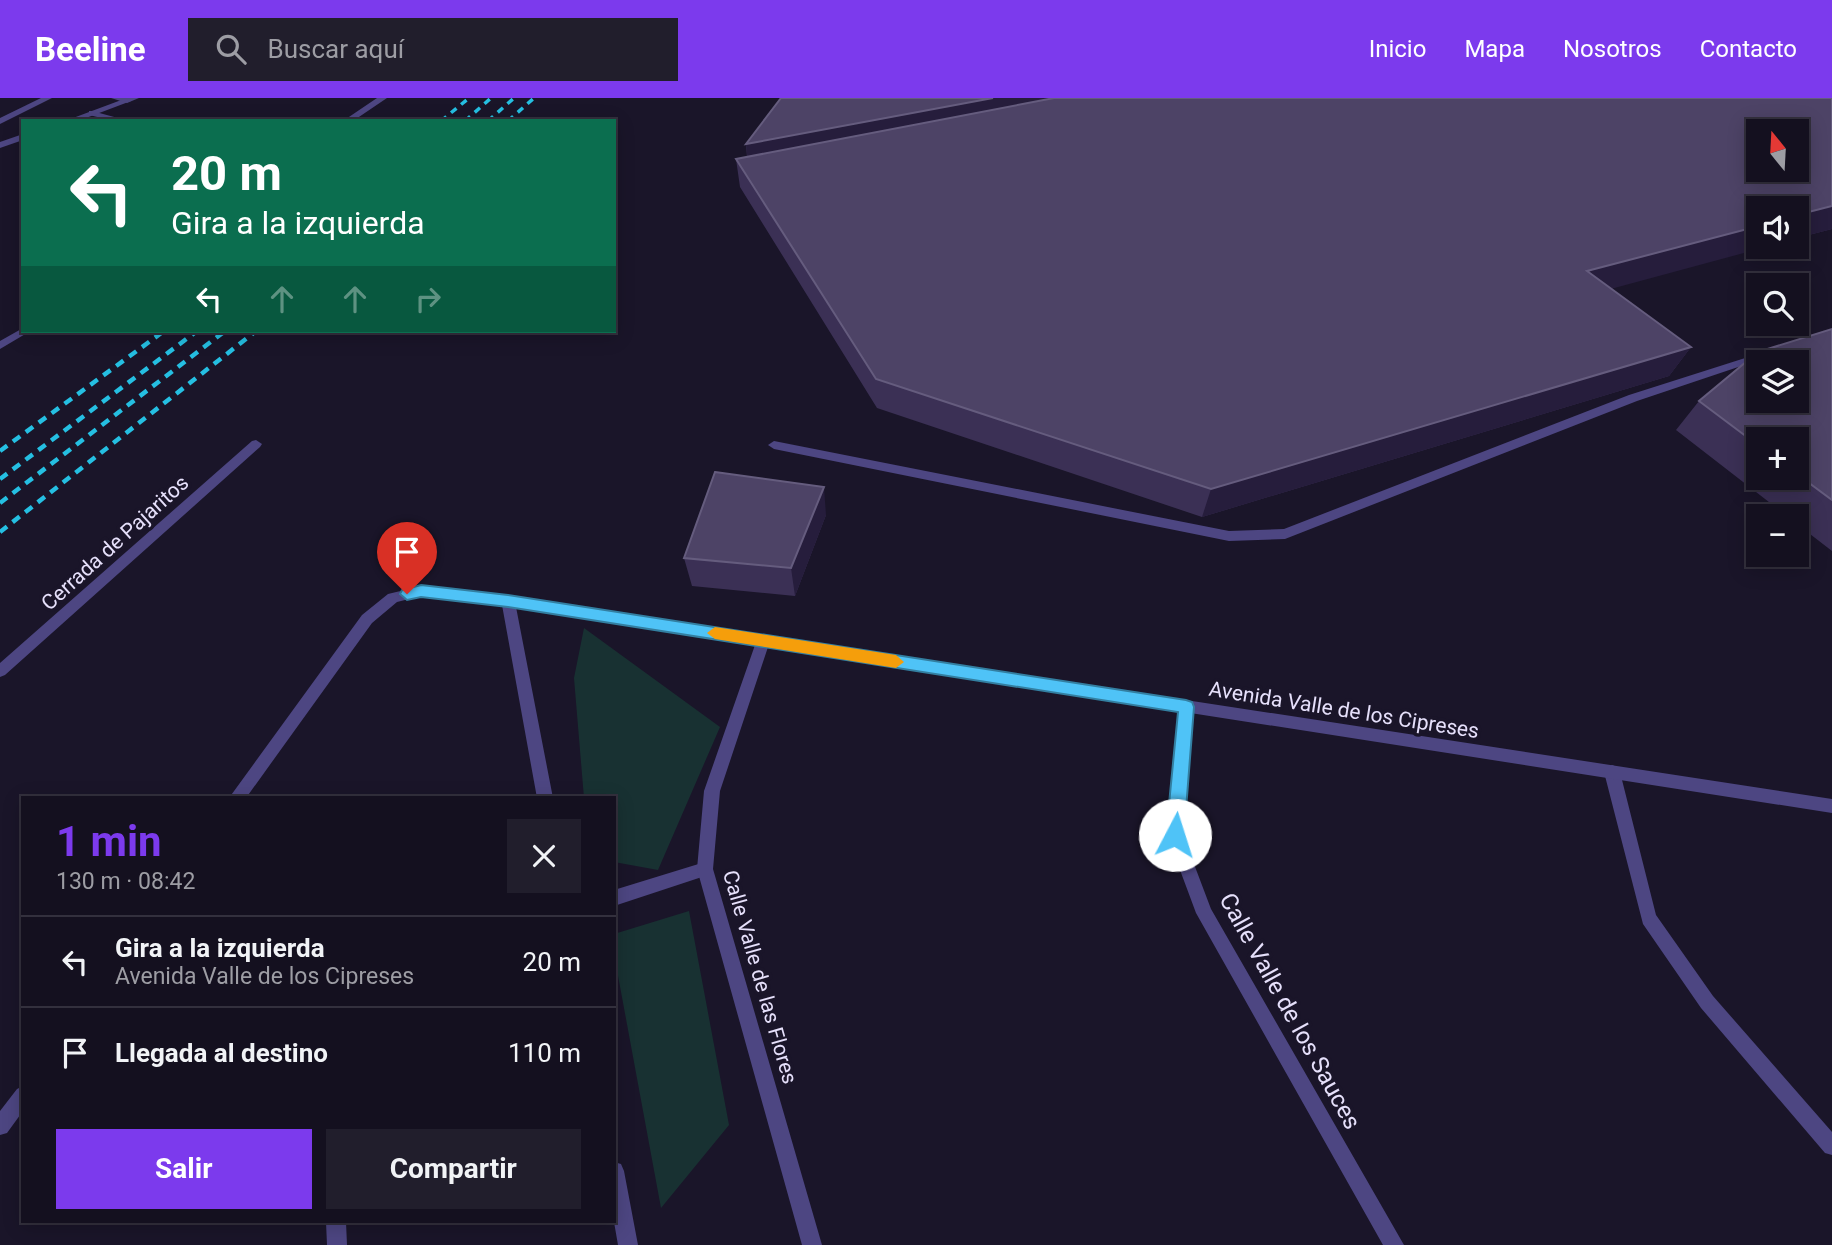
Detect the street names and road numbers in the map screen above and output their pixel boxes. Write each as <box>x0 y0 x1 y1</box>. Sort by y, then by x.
street label: Cerrada de Pajaritos <box>37 471 193 615</box>
street label: Avenida Valle de los Cipreses <box>1207 677 1481 743</box>
street label: Calle Valle de las Flores <box>718 868 802 1086</box>
street label: Calle Valle de los Sauces <box>1213 888 1367 1134</box>

